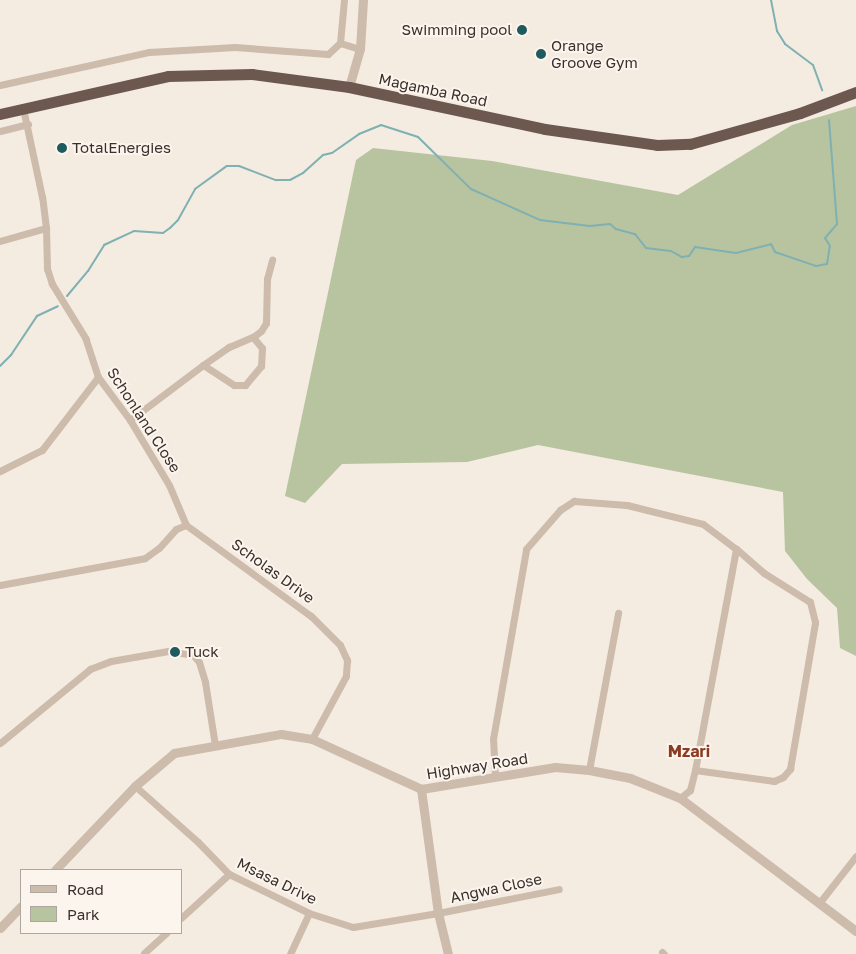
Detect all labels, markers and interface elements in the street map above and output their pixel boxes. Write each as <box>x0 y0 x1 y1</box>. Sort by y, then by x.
place label: Swimming pool <box>402 21 512 39</box>
marker: Swimming pool <box>516 24 528 36</box>
place label: Orange Groove Gym <box>551 36 638 71</box>
marker: Orange Groove Gym <box>535 48 547 60</box>
street label: Magamba Road <box>377 70 489 110</box>
place label: TotalEnergies <box>72 139 171 157</box>
marker: TotalEnergies <box>56 142 68 154</box>
street label: Schonland Close <box>103 364 185 476</box>
street label: Scholas Drive <box>228 535 318 607</box>
place label: Tuck <box>185 643 219 661</box>
marker: Tuck <box>169 646 181 658</box>
district label: Mzari <box>668 741 710 761</box>
street label: Highway Road <box>425 749 529 783</box>
street label: Msasa Drive <box>234 854 320 908</box>
legend <box>20 869 182 934</box>
street label: Angwa Close <box>449 870 543 906</box>
text: Road <box>67 880 104 898</box>
text: Park <box>67 905 99 923</box>

